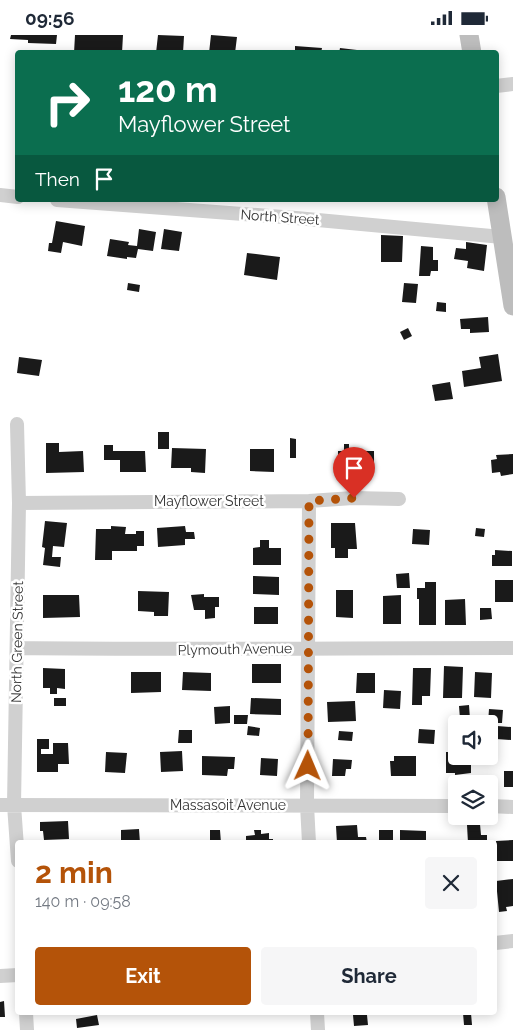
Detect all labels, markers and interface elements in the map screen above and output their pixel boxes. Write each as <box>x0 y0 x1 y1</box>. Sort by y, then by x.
text: 09:56 <box>25 7 75 29</box>
text: 120 m <box>118 69 218 110</box>
icon: right <box>35 70 100 135</box>
text: Mayflower Street <box>118 111 290 137</box>
icon: arrive <box>90 165 118 193</box>
text: Then <box>35 168 80 190</box>
street label: North Street <box>240 206 320 228</box>
pin <box>333 447 375 498</box>
icon: arrive <box>340 454 368 482</box>
street label: Mayflower Street <box>154 493 264 509</box>
street label: North Green Street <box>8 581 26 703</box>
street label: Plymouth Avenue <box>178 640 292 658</box>
map controls <box>448 715 498 825</box>
button: sound <box>448 715 498 765</box>
position arrow <box>281 739 333 791</box>
button: layers <box>448 775 498 825</box>
street label: Massasoit Avenue <box>170 797 286 813</box>
text: 2 min <box>35 855 113 890</box>
button: close <box>425 857 477 909</box>
text: 140 m · 09:58 <box>35 892 131 911</box>
button: Exit <box>35 947 251 1005</box>
button: Share <box>261 947 477 1005</box>

